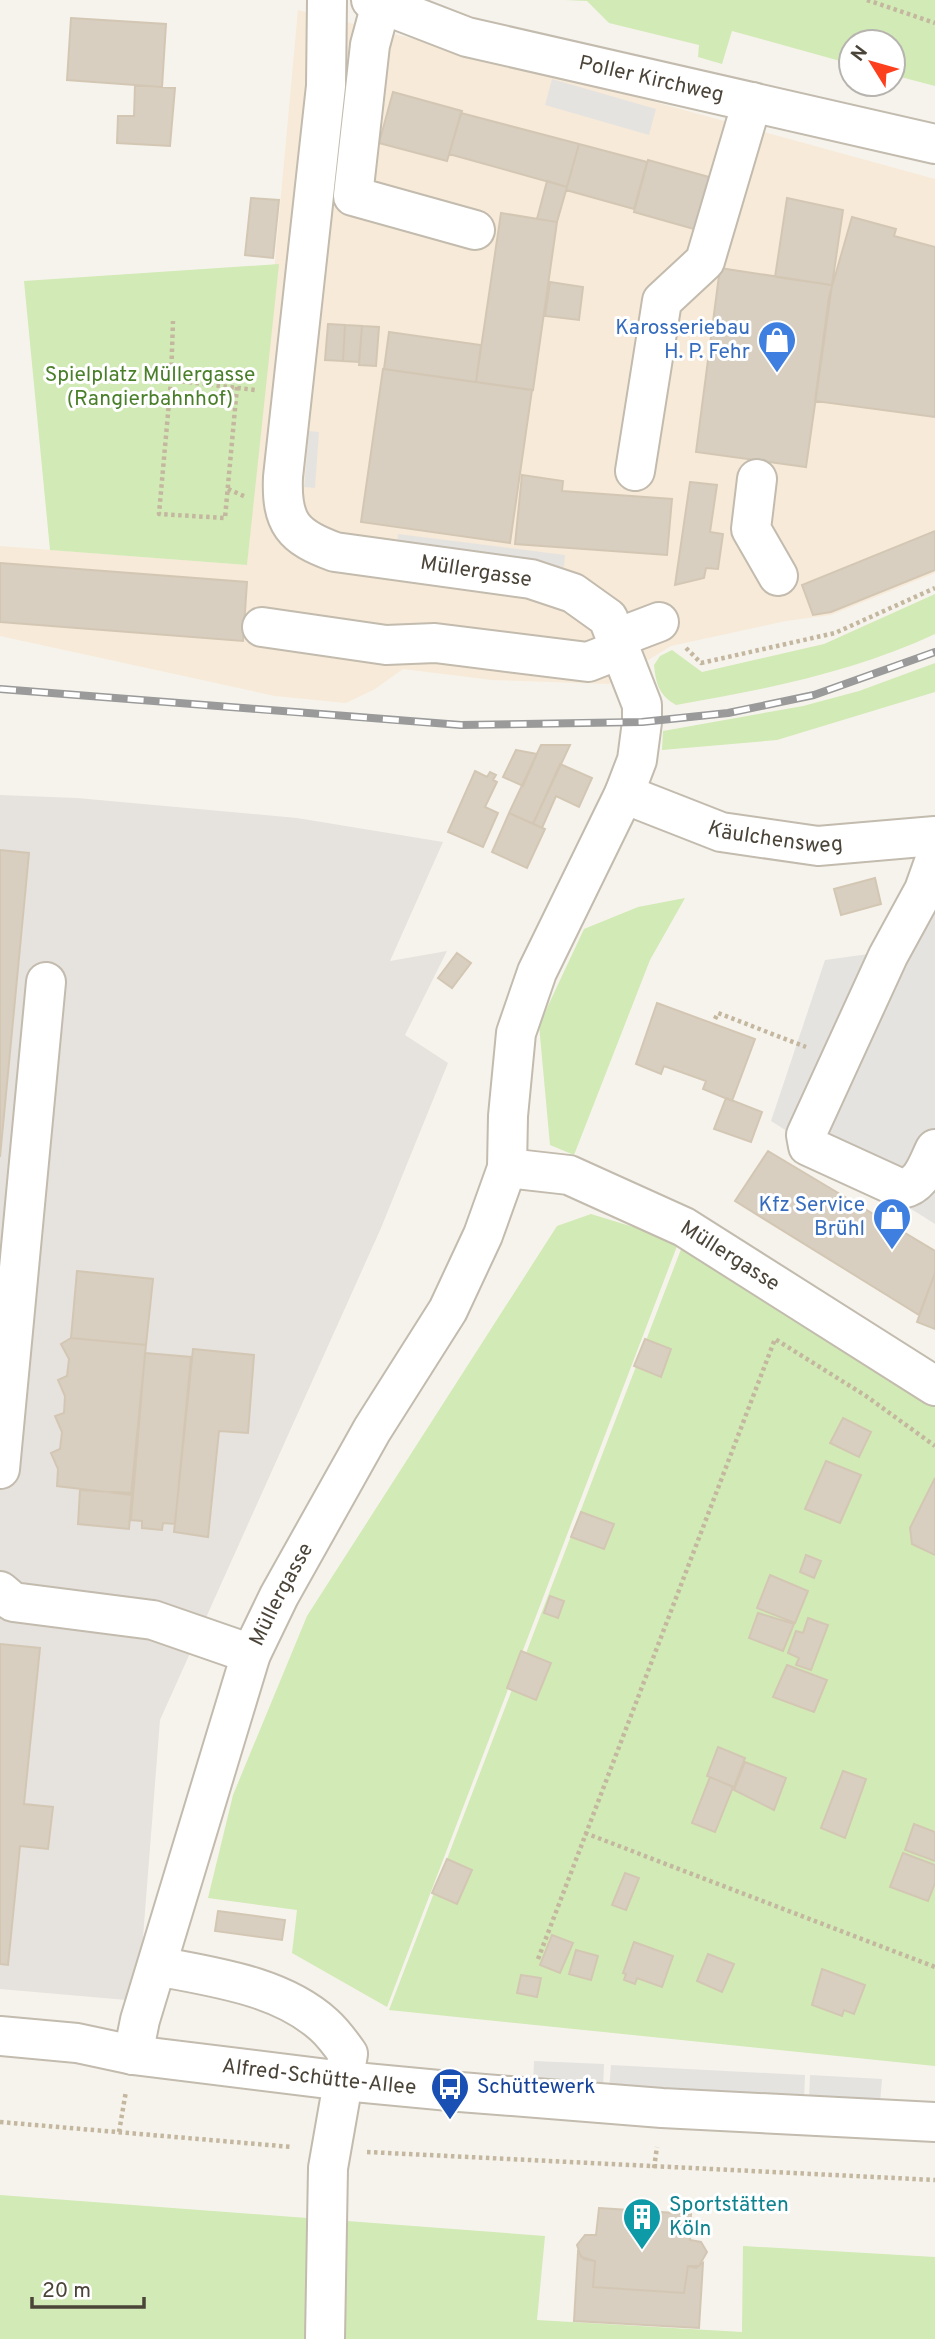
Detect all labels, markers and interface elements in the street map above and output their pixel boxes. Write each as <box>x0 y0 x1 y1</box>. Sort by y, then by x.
north arrow <box>837 28 907 98</box>
text: N <box>846 41 874 67</box>
street label: Poller Kirchweg <box>576 49 727 109</box>
place label: Karosseriebau H. P. Fehr <box>615 315 750 366</box>
shop icon: Karosseriebau H. P. Fehr <box>756 319 798 374</box>
park label: Spielplatz Müllergasse (Rangierbahnhof) <box>45 362 255 413</box>
street label: Müllergasse <box>418 550 534 594</box>
street label: Käulchensweg <box>704 815 844 860</box>
place label: Kfz Service Brühl <box>759 1192 865 1243</box>
shop icon: Kfz Service Brühl <box>871 1196 913 1251</box>
street label: Müllergasse <box>675 1215 785 1298</box>
street label: Müllergasse <box>243 1538 320 1650</box>
street label: Alfred-Schütte-Allee <box>220 2053 418 2101</box>
bus stop icon: Schüttewerk <box>429 2066 471 2121</box>
place label: Schüttewerk <box>477 2074 595 2101</box>
place label: Sportstätten Köln <box>669 2192 789 2243</box>
building icon: Sportstätten Köln <box>621 2196 663 2251</box>
scale bar <box>32 2266 144 2310</box>
text: 20 m <box>42 2278 91 2305</box>

